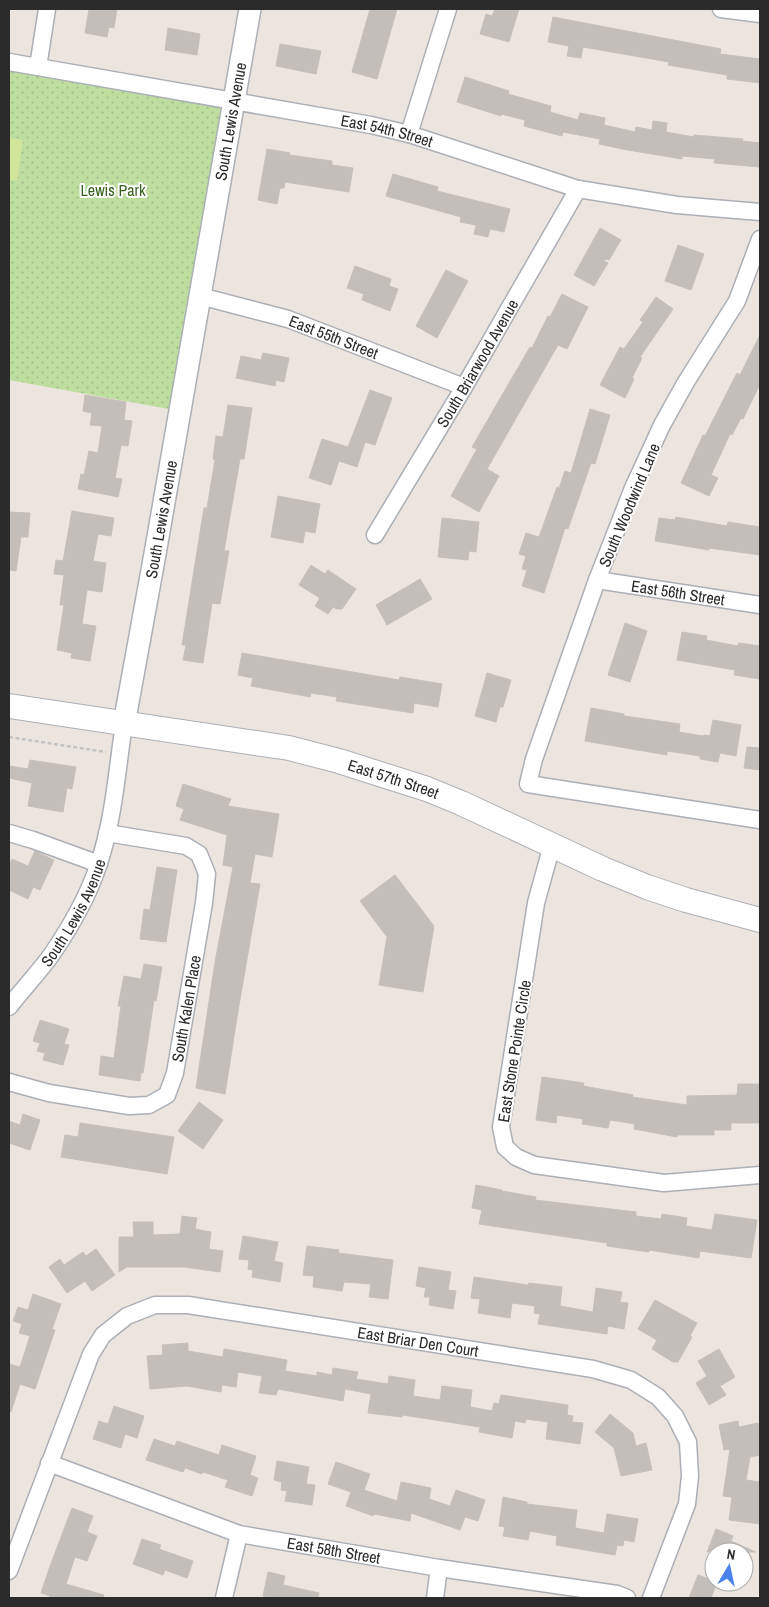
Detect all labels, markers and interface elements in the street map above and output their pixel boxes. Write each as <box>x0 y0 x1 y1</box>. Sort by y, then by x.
street label: South Lewis Avenue <box>209 61 252 182</box>
street label: East 54th Street <box>339 109 436 152</box>
park label: Lewis Park <box>81 179 146 201</box>
street label: South Briarwood Avenue <box>431 295 523 431</box>
street label: East 55th Street <box>286 309 382 364</box>
street label: South Woodwind Lane <box>593 440 665 570</box>
street label: South Lewis Avenue <box>140 459 182 580</box>
street label: East 56th Street <box>630 574 727 610</box>
street label: East 57th Street <box>345 754 443 804</box>
street label: South Lewis Avenue <box>35 856 111 971</box>
street label: South Kalen Place <box>166 953 206 1064</box>
street label: East Stone Pointe Circle <box>492 978 536 1124</box>
street label: East Briar Den Court <box>356 1321 480 1362</box>
street label: East 58th Street <box>286 1531 382 1569</box>
north arrow <box>704 1542 754 1592</box>
text: N <box>726 1545 737 1564</box>

